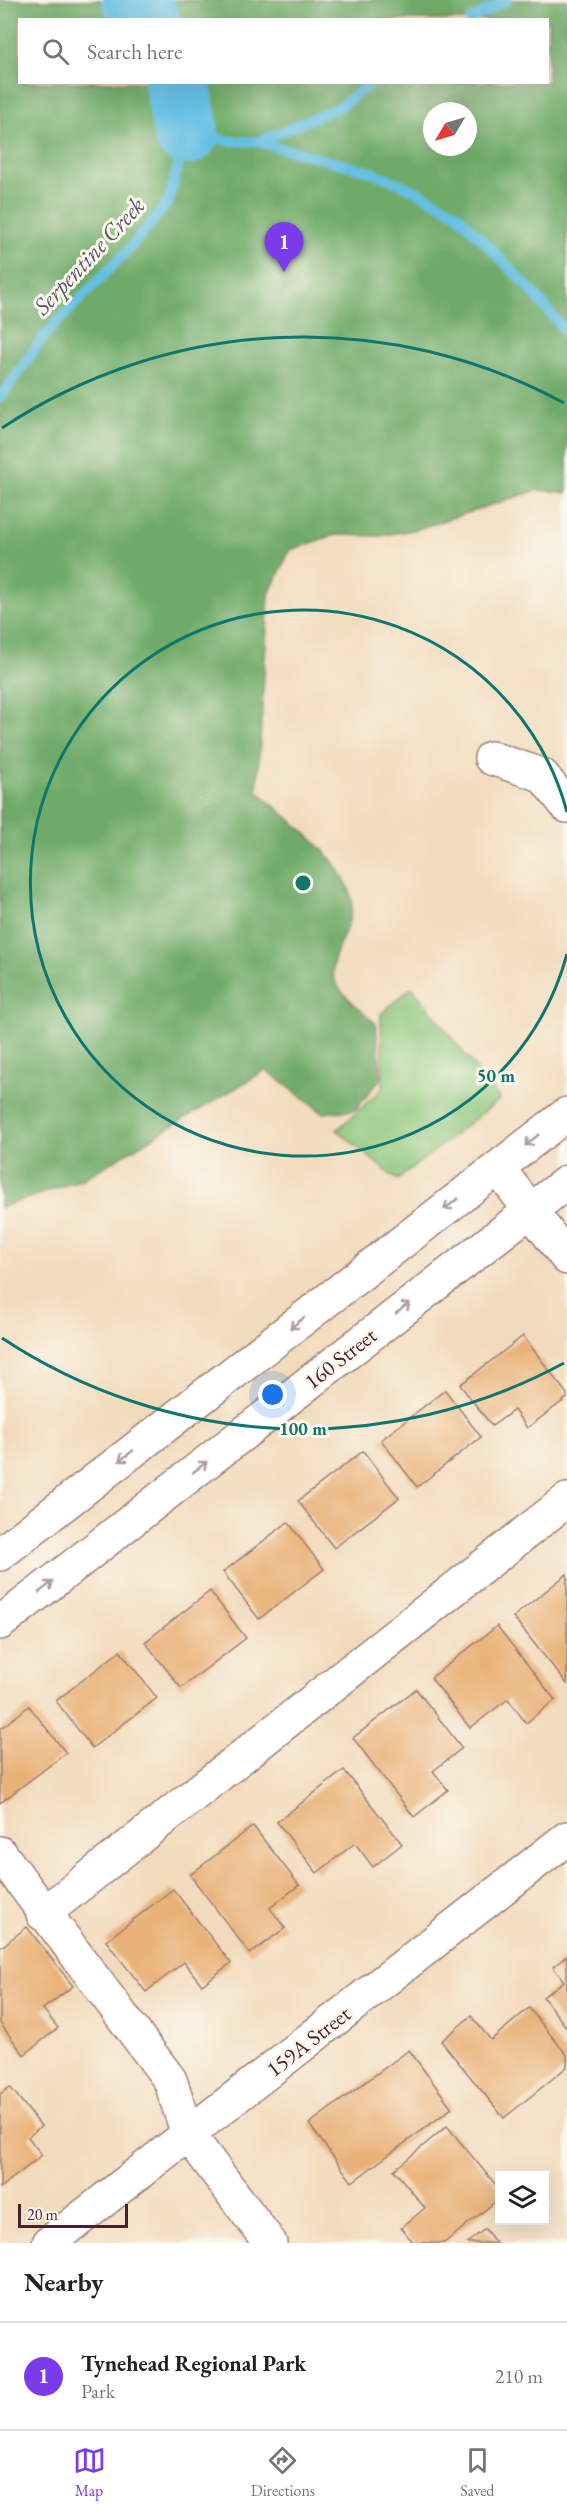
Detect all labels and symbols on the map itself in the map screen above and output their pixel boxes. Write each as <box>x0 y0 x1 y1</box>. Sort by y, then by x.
north arrow <box>423 102 477 156</box>
water label: Serpentine Creek <box>25 190 151 322</box>
pin: 1 <box>264 222 304 272</box>
centre of rings <box>293 873 313 893</box>
text: 50 m <box>477 1064 515 1087</box>
one-way arrow <box>524 1134 540 1147</box>
one-way arrow <box>443 1197 459 1210</box>
one-way arrow <box>395 1302 411 1315</box>
one-way arrow <box>289 1317 305 1330</box>
street label: 160 Street <box>298 1321 383 1396</box>
your location <box>258 1380 287 1409</box>
text: 100 m <box>279 1417 327 1440</box>
one-way arrow <box>119 1449 135 1462</box>
one-way arrow <box>192 1461 208 1474</box>
one-way arrow <box>38 1581 54 1594</box>
street label: 159A Street <box>260 1999 357 2083</box>
scale bar <box>18 2201 128 2228</box>

